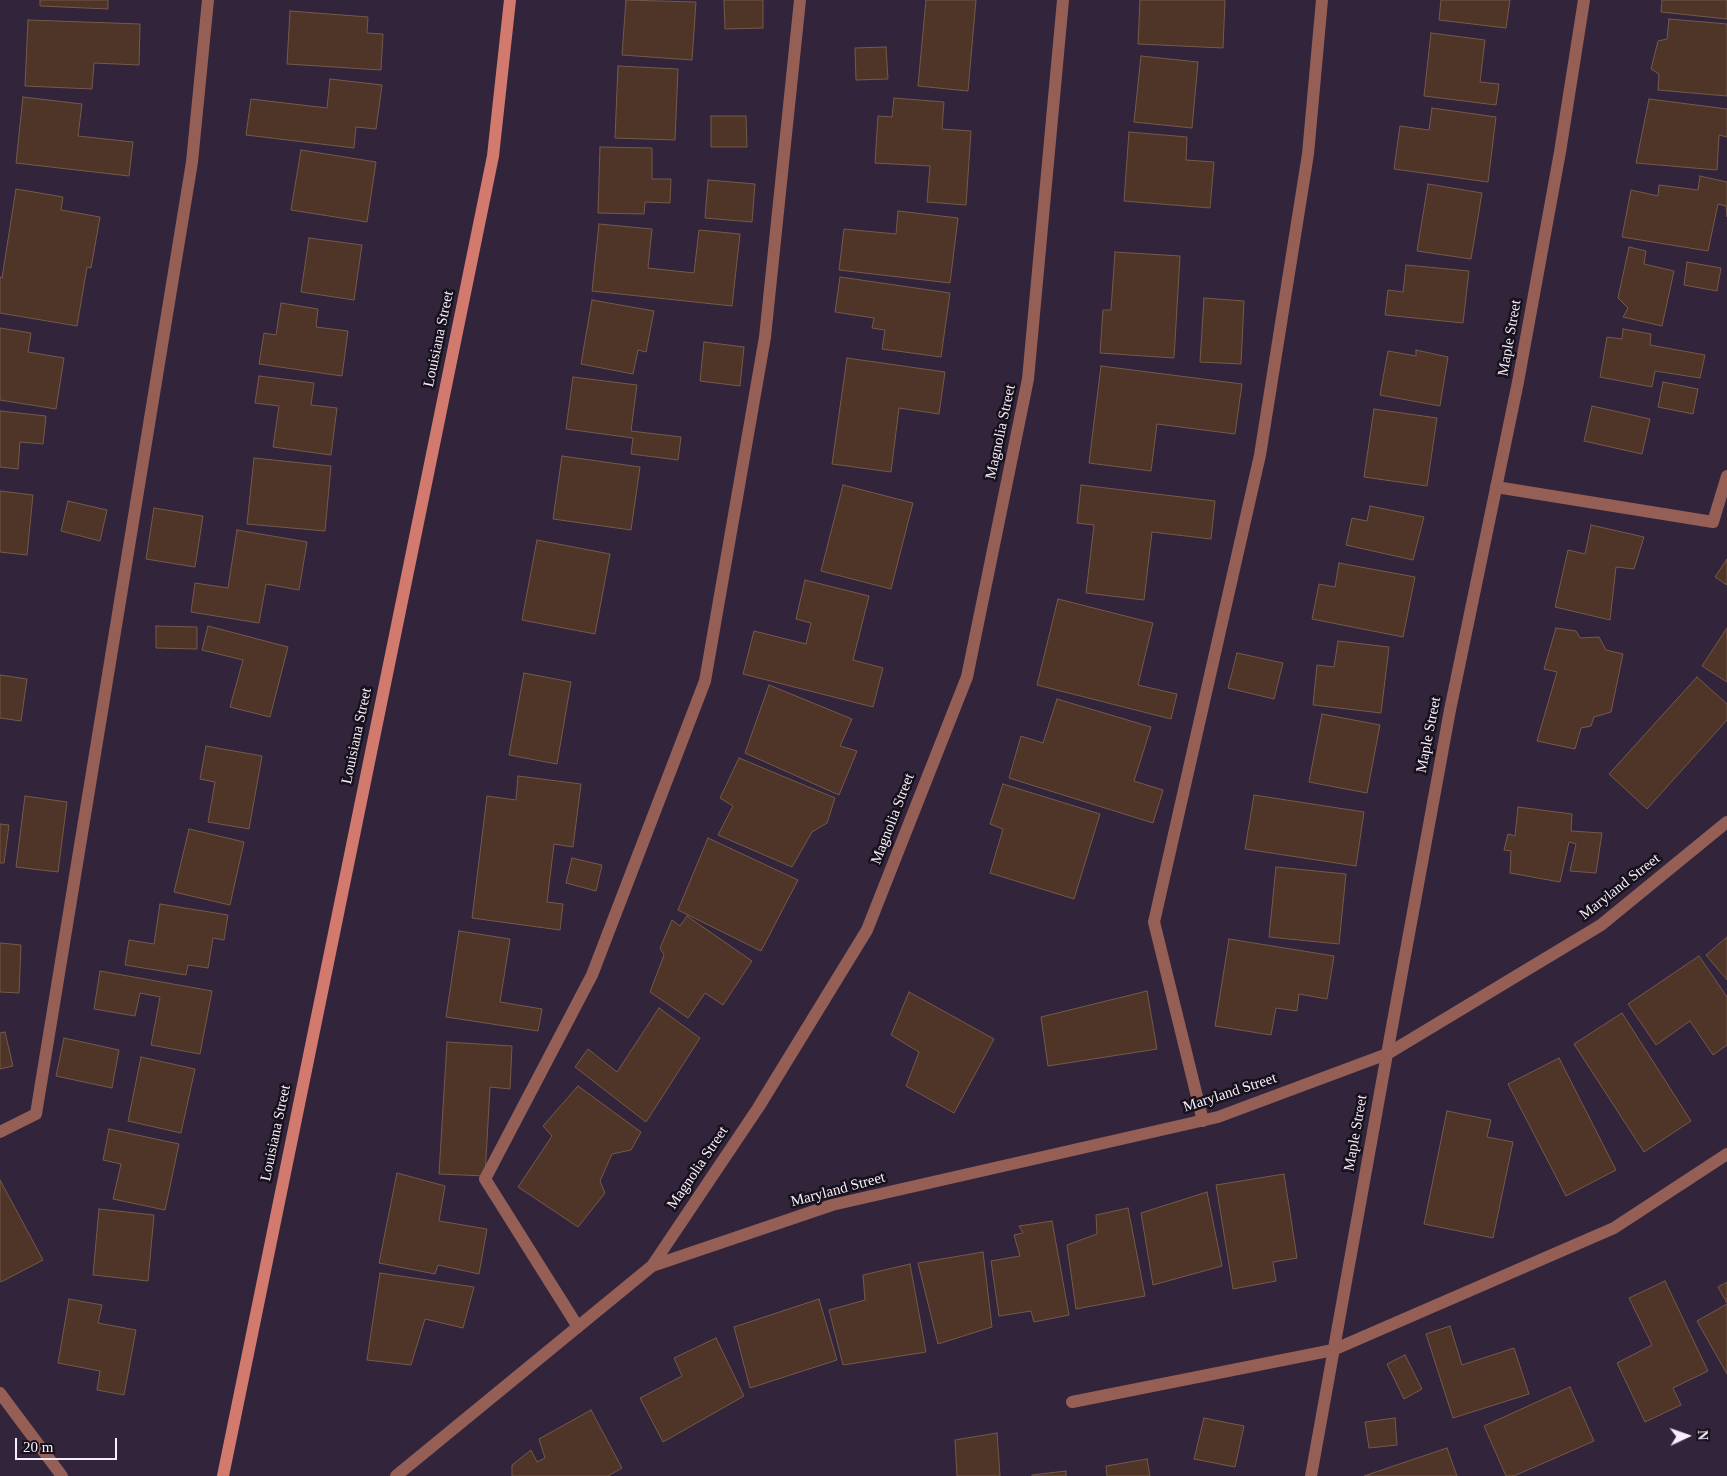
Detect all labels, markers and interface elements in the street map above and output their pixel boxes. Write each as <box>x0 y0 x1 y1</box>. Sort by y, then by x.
street label: Louisiana Street <box>420 289 458 389</box>
street label: Maple Street <box>1494 298 1526 378</box>
street label: Magnolia Street <box>982 383 1020 481</box>
street label: Louisiana Street <box>338 686 376 786</box>
street label: Maple Street <box>1413 695 1445 775</box>
street label: Magnolia Street <box>867 771 919 867</box>
street label: Maryland Street <box>1576 850 1664 924</box>
street label: Maryland Street <box>1181 1069 1279 1117</box>
street label: Louisiana Street <box>257 1083 295 1183</box>
street label: Maple Street <box>1340 1093 1372 1173</box>
street label: Magnolia Street <box>664 1123 732 1213</box>
street label: Maryland Street <box>789 1169 887 1211</box>
north arrow <box>1662 1411 1712 1461</box>
scale bar <box>18 1428 120 1460</box>
text: N <box>1695 1430 1710 1441</box>
text: 20 m <box>23 1439 53 1455</box>

